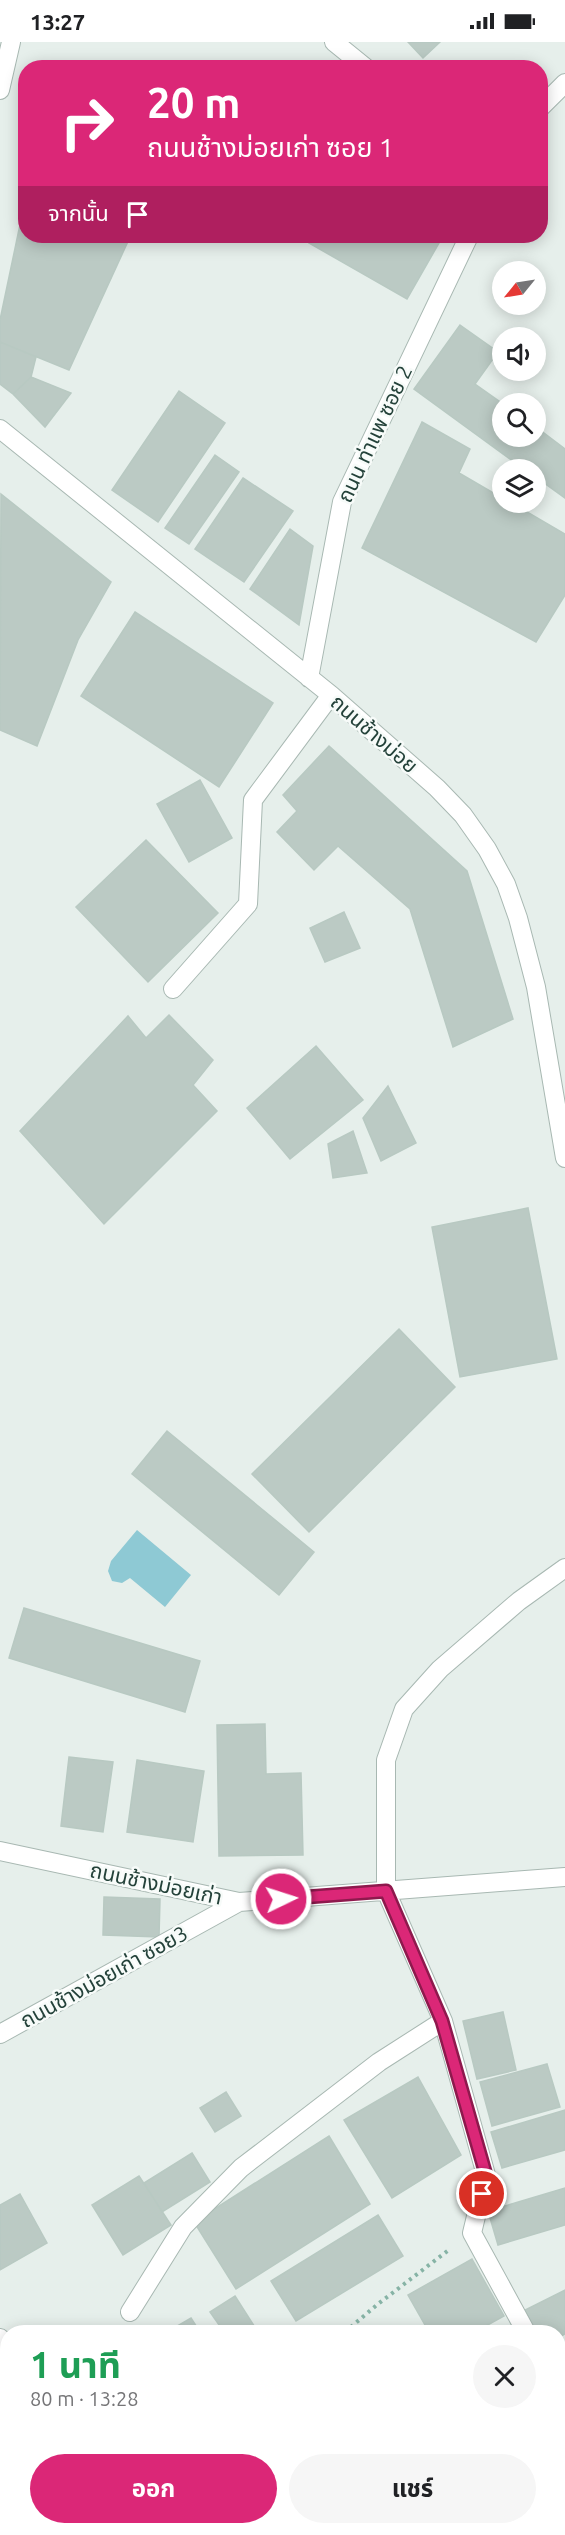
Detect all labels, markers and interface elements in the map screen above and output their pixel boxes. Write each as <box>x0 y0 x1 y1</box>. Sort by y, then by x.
text: 13:27 <box>30 9 85 34</box>
text: 20 m <box>147 79 241 126</box>
icon: right <box>48 84 126 162</box>
text: ถนนช้างม่อยเก่า ซอย 1 <box>147 132 394 162</box>
icon: arrive <box>121 198 154 231</box>
text: จากนั้น <box>48 200 109 225</box>
north arrow <box>492 261 546 315</box>
map controls <box>492 261 546 513</box>
button: sound <box>492 327 546 381</box>
street label: ถนน ท่าแพ ซอย 2 <box>332 361 416 506</box>
button: search <box>492 393 546 447</box>
button: layers <box>492 459 546 513</box>
street label: ถนนช้างม่อย <box>326 689 423 777</box>
street label: ถนนช้างม่อยเก่า <box>88 1857 224 1909</box>
position arrow <box>249 1867 313 1931</box>
street label: ถนนช้างม่อยเก่า ซอย3 <box>16 1920 191 2032</box>
pin <box>456 2168 507 2219</box>
icon: arrive <box>465 2177 498 2210</box>
text: 1 นาที <box>30 2344 121 2385</box>
button: close <box>473 2345 536 2408</box>
text: 80 m · 13:28 <box>30 2387 139 2410</box>
button: ออก <box>30 2454 277 2523</box>
button: แชร์ <box>289 2454 536 2523</box>

